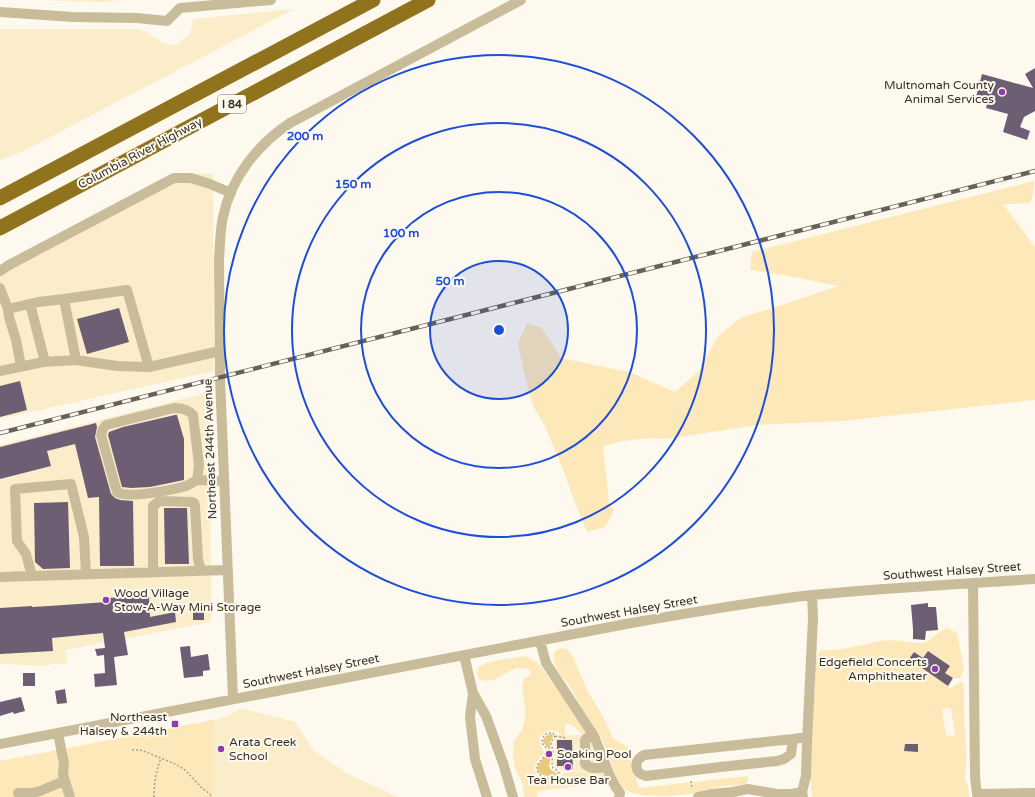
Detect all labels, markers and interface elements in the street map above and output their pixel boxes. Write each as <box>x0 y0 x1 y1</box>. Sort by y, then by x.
place label: Multnomah County Animal Services <box>884 78 995 106</box>
marker: Multnomah County Animal Services <box>997 87 1007 97</box>
road number: I 84 <box>218 95 246 113</box>
street label: Columbia River Highway <box>75 114 205 192</box>
text: 200 m <box>287 129 323 143</box>
text: 150 m <box>335 177 371 191</box>
text: 100 m <box>383 226 419 240</box>
text: 50 m <box>435 274 465 288</box>
centre of rings <box>492 323 506 337</box>
street label: Northeast 244th Avenue <box>201 378 219 520</box>
street label: Southwest Halsey Street <box>882 559 1022 583</box>
place label: Wood Village Stow-A-Way Mini Storage <box>114 586 261 614</box>
street label: Southwest Halsey Street <box>560 592 699 630</box>
marker: Wood Village Stow-A-Way Mini Storage <box>101 595 111 605</box>
street label: Southwest Halsey Street <box>242 651 381 691</box>
place label: Edgefield Concerts Amphitheater <box>819 655 927 683</box>
marker: Edgefield Concerts Amphitheater <box>930 664 940 674</box>
place label: Northeast Halsey & 244th <box>80 710 167 738</box>
marker: Northeast Halsey & 244th <box>170 719 180 729</box>
place label: Arata Creek School <box>229 735 297 763</box>
marker: Arata Creek School <box>216 744 226 754</box>
place label: Soaking Pool <box>557 747 631 761</box>
marker: Soaking Pool <box>544 749 554 759</box>
marker: Tea House Bar <box>563 762 573 772</box>
place label: Tea House Bar <box>527 773 609 787</box>

